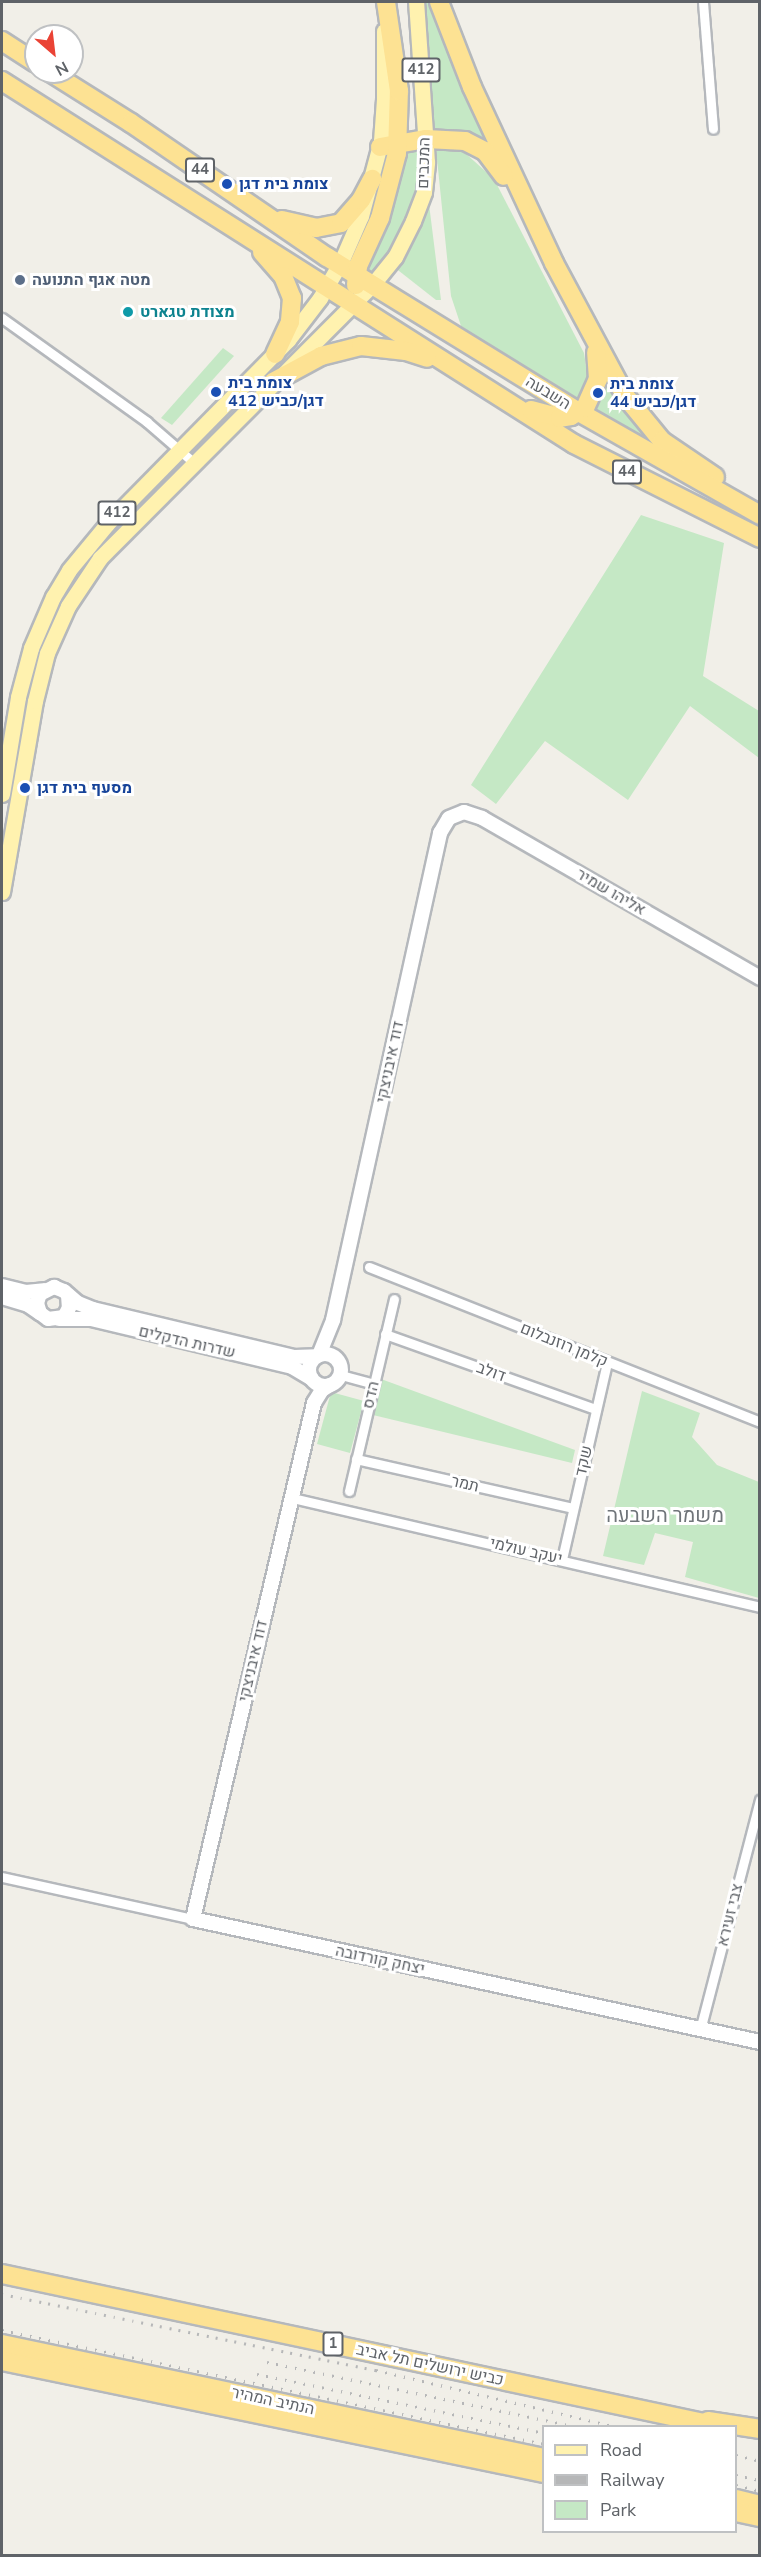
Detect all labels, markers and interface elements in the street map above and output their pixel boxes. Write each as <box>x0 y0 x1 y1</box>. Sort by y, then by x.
north arrow <box>24 24 84 84</box>
text: N <box>51 56 72 81</box>
road number: 412 <box>402 58 440 82</box>
street label: המכבים <box>414 137 434 189</box>
road number: 44 <box>185 158 215 182</box>
place label: צומת בית דגן <box>239 174 328 194</box>
marker: צומת בית דגן <box>220 177 234 191</box>
place label: מטה אגף התנועה <box>32 270 151 290</box>
marker: מטה אגף התנועה <box>13 273 27 287</box>
place label: מצודת טגארט <box>140 302 235 322</box>
marker: מצודת טגארט <box>121 305 135 319</box>
street label: השבעה <box>522 372 574 414</box>
place label: צומת בית דגן/כביש 412 <box>228 373 324 411</box>
place label: צומת בית דגן/כביש 44 <box>610 374 696 412</box>
marker: צומת בית דגן/כביש 412 <box>209 385 223 399</box>
marker: צומת בית דגן/כביש 44 <box>591 386 605 400</box>
road number: 44 <box>612 460 642 484</box>
road number: 412 <box>98 501 136 525</box>
place label: מסעף בית דגן <box>37 778 132 798</box>
marker: מסעף בית דגן <box>18 781 32 795</box>
street label: אליהו שמיר <box>573 864 649 920</box>
street label: דוד איבניצקי <box>372 1019 408 1105</box>
street label: קלמן רוזנבלום <box>517 1319 611 1371</box>
street label: שדרות הדקלים <box>137 1322 237 1362</box>
street label: דולב <box>474 1358 508 1386</box>
street label: הדס <box>359 1379 383 1411</box>
street label: שקד <box>571 1444 597 1478</box>
street label: תמר <box>449 1471 481 1497</box>
district label: משמר השבעה <box>606 1503 724 1527</box>
street label: יעקב עולמי <box>488 1533 564 1569</box>
street label: דוד איבניצקי <box>234 1618 272 1704</box>
street label: צבי זעירא <box>713 1882 747 1948</box>
street label: יצחק קורדובה <box>334 1941 426 1979</box>
road number: 1 <box>322 2332 344 2356</box>
street label: כביש ירושלים תל אביב <box>354 2340 506 2390</box>
street label: הנתיב המהיר <box>230 2383 316 2419</box>
legend <box>542 2425 737 2533</box>
text: Road <box>600 2438 642 2462</box>
text: Railway <box>600 2468 665 2492</box>
text: Park <box>600 2498 636 2522</box>

